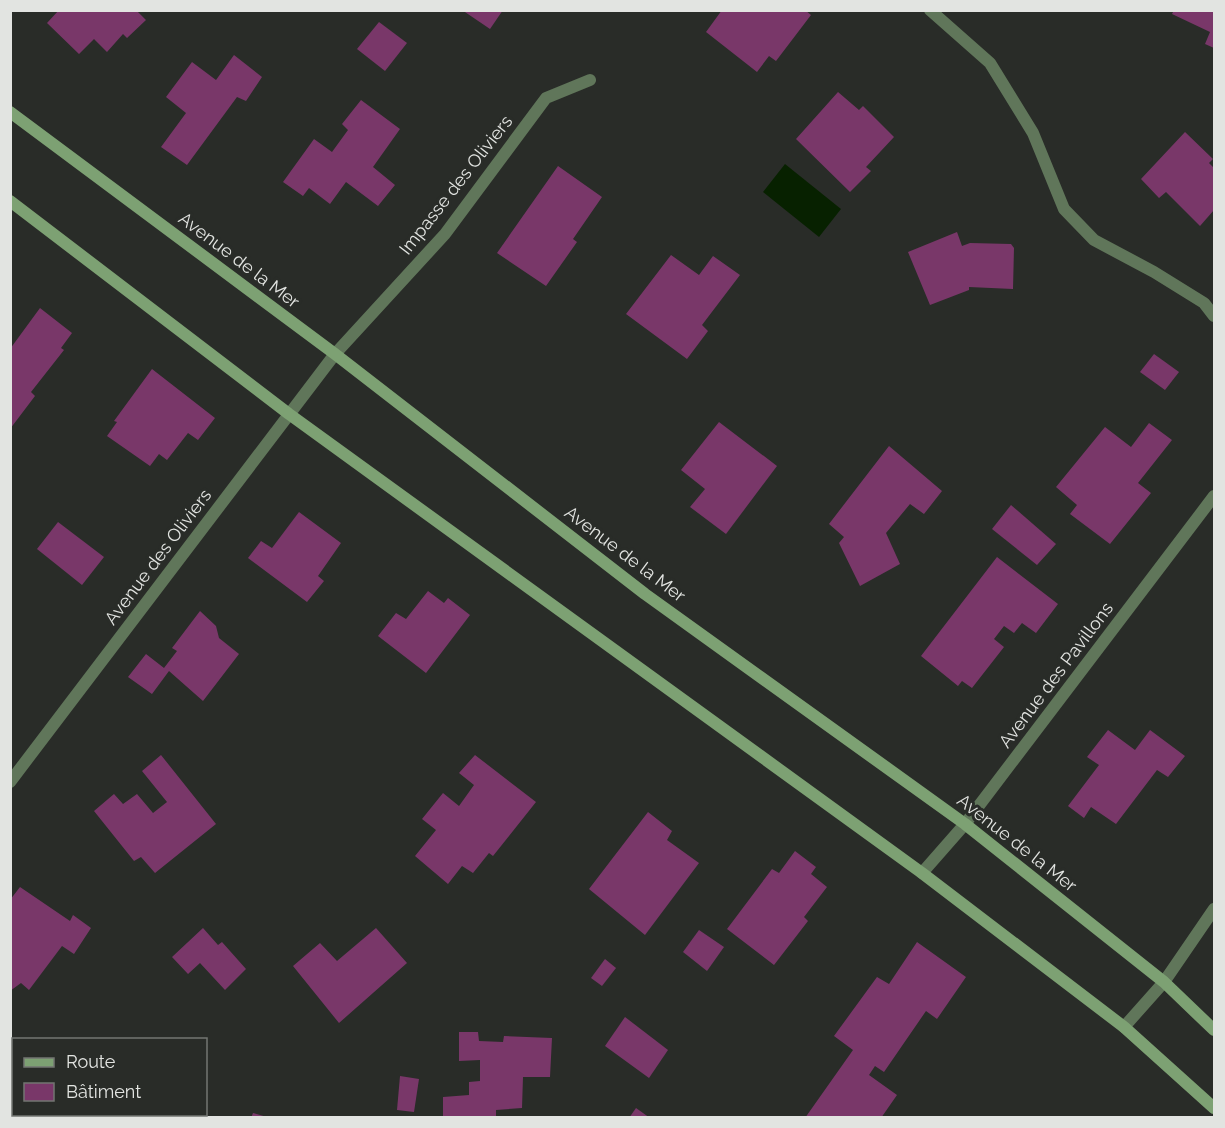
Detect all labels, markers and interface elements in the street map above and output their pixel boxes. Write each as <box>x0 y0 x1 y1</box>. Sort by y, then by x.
street label: Impasse des Oliviers <box>395 111 517 259</box>
street label: Avenue de la Mer <box>175 207 304 312</box>
street label: Avenue des Oliviers <box>100 485 216 629</box>
street label: Avenue de la Mer <box>561 501 690 606</box>
street label: Avenue des Pavillons <box>994 598 1117 752</box>
street label: Avenue de la Mer <box>953 789 1082 896</box>
legend <box>12 1038 207 1116</box>
text: Route <box>66 1051 116 1072</box>
text: Bâtiment <box>66 1081 141 1102</box>

